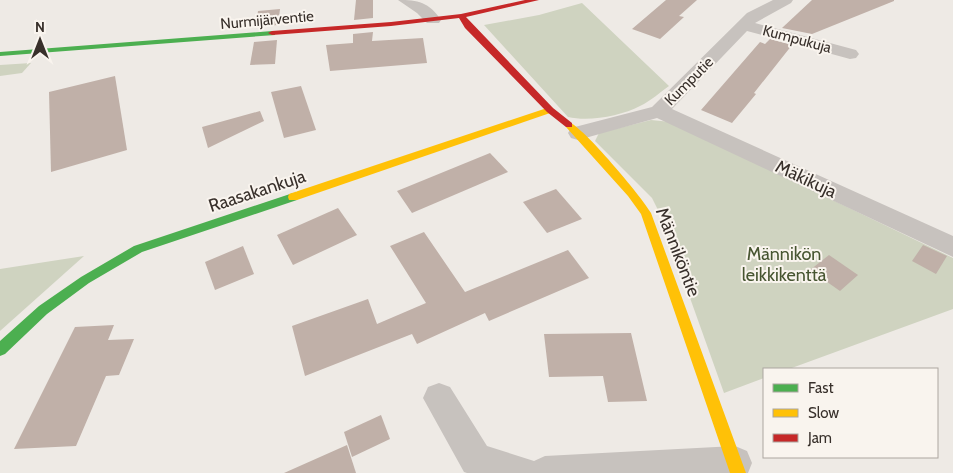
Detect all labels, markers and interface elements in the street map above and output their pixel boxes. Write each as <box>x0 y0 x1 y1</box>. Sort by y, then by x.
street label: Nurmijärventie <box>220 7 315 33</box>
north arrow <box>15 15 65 65</box>
text: N <box>35 18 45 36</box>
street label: Kumpukuja <box>761 21 834 57</box>
street label: Kumputie <box>661 53 717 109</box>
street label: Mäkikuja <box>772 155 840 203</box>
street label: Raasakankuja <box>206 165 309 217</box>
street label: Männiköntie <box>651 204 705 300</box>
park label: Männikön leikkikenttä <box>742 243 827 286</box>
legend <box>763 368 938 458</box>
text: Fast <box>808 379 833 397</box>
text: Slow <box>808 404 839 422</box>
text: Jam <box>807 429 832 447</box>

